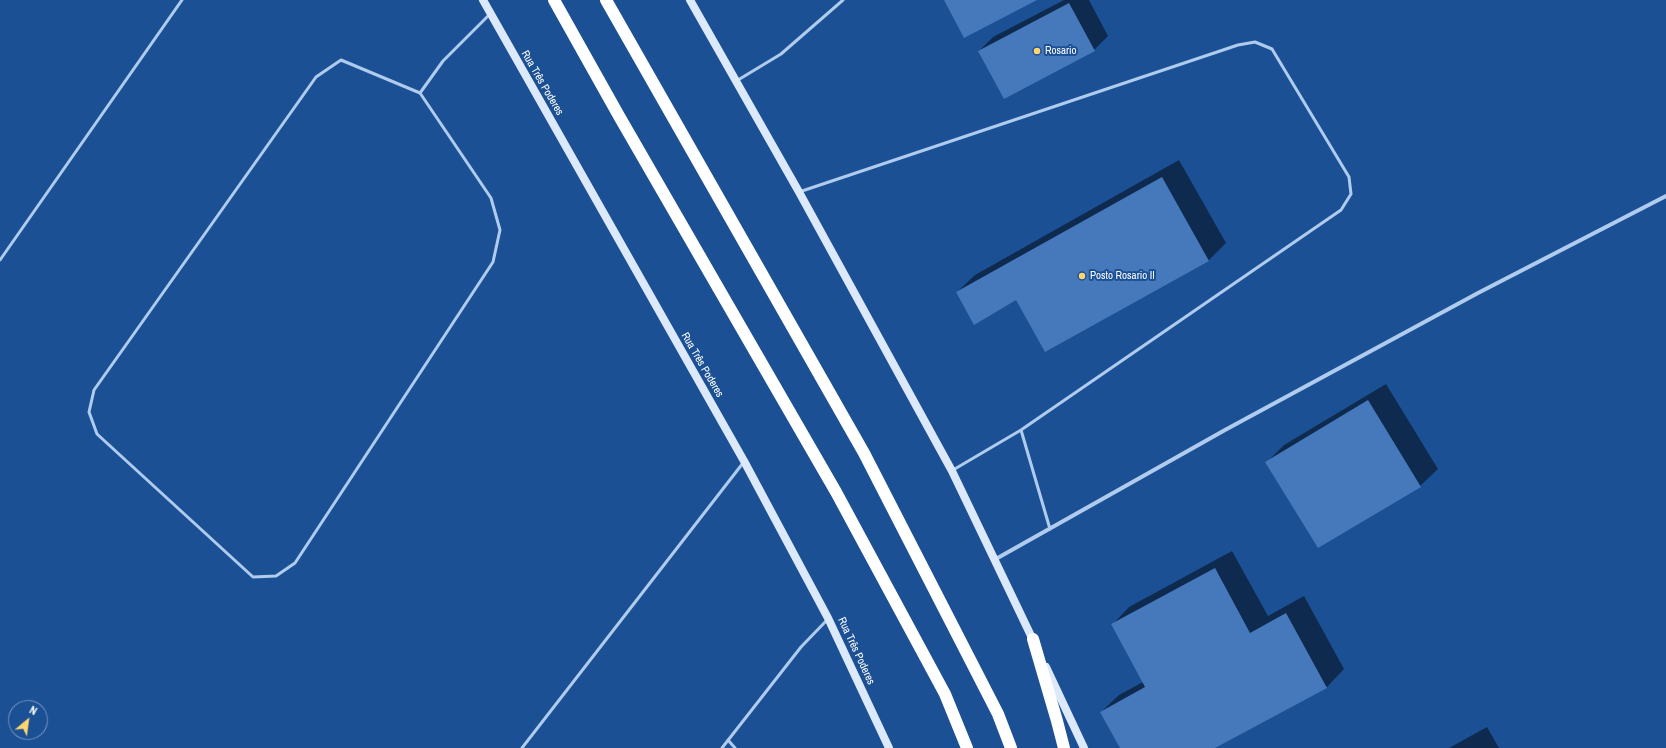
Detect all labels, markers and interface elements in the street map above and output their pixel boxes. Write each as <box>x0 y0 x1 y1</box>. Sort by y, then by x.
place label: Rosario <box>1045 44 1077 58</box>
marker: Rosario <box>1032 46 1042 56</box>
street label: Rua Três Poderes <box>518 48 566 118</box>
place label: Posto Rosario II <box>1090 269 1155 283</box>
marker: Posto Rosario II <box>1077 271 1087 281</box>
street label: Rua Três Poderes <box>678 330 726 400</box>
street label: Rua Três Poderes <box>835 615 877 687</box>
north arrow <box>8 700 48 740</box>
text: N <box>27 703 40 718</box>

